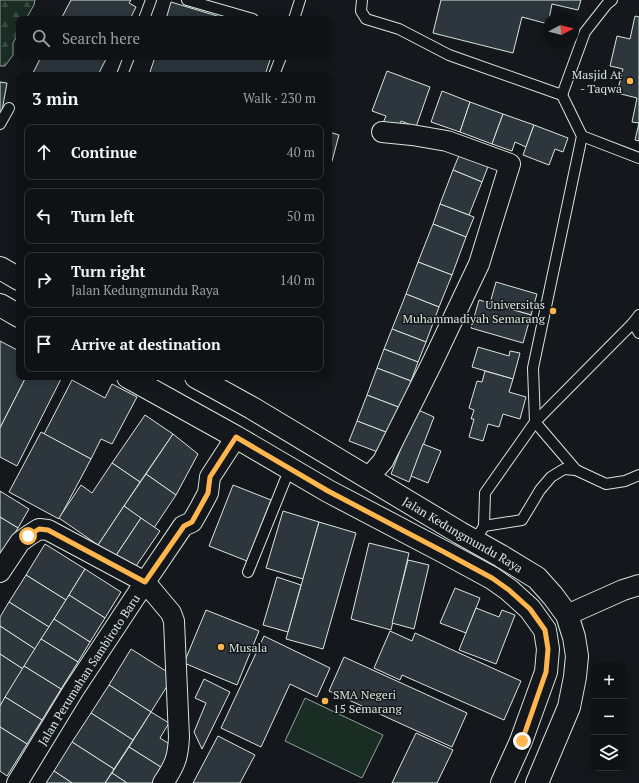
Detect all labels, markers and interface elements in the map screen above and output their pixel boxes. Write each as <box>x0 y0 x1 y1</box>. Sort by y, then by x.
north arrow <box>543 12 579 48</box>
search box <box>16 16 332 60</box>
icon: search <box>30 27 52 49</box>
text: Search here <box>62 28 140 48</box>
place label: Masjid At - Taqwa <box>572 67 623 96</box>
marker: Masjid At - Taqwa <box>625 76 635 86</box>
text: 3 min <box>32 87 79 110</box>
text: Walk · 230 m <box>243 89 316 107</box>
icon: ahead <box>33 141 55 163</box>
text: Continue <box>71 142 137 162</box>
text: 40 m <box>287 143 315 161</box>
icon: left <box>33 205 55 227</box>
text: Turn left <box>71 206 135 226</box>
text: 50 m <box>287 207 315 225</box>
text: Turn right <box>71 261 146 281</box>
icon: right <box>33 269 55 291</box>
text: 140 m <box>280 271 315 289</box>
text: Jalan Kedungmundu Raya <box>71 281 219 299</box>
place label: Universitas Muhammadiyah Semarang <box>402 297 546 326</box>
marker: Universitas Muhammadiyah Semarang <box>548 306 558 316</box>
icon: arrive <box>33 333 55 355</box>
text: Arrive at destination <box>71 334 221 354</box>
street label: Jalan Kedungmundu Raya <box>400 493 526 575</box>
route start <box>19 527 37 545</box>
street label: Jalan Perumahan Sambiroto Baru <box>34 591 143 748</box>
place label: Musala <box>229 640 267 655</box>
marker: Musala <box>216 642 226 652</box>
map controls <box>591 663 627 771</box>
button: + <box>591 663 627 699</box>
place label: SMA Negeri 15 Semarang <box>333 687 402 716</box>
marker: SMA Negeri 15 Semarang <box>320 696 330 706</box>
button: − <box>591 699 627 735</box>
route end <box>513 732 531 750</box>
button: layers <box>591 735 627 771</box>

